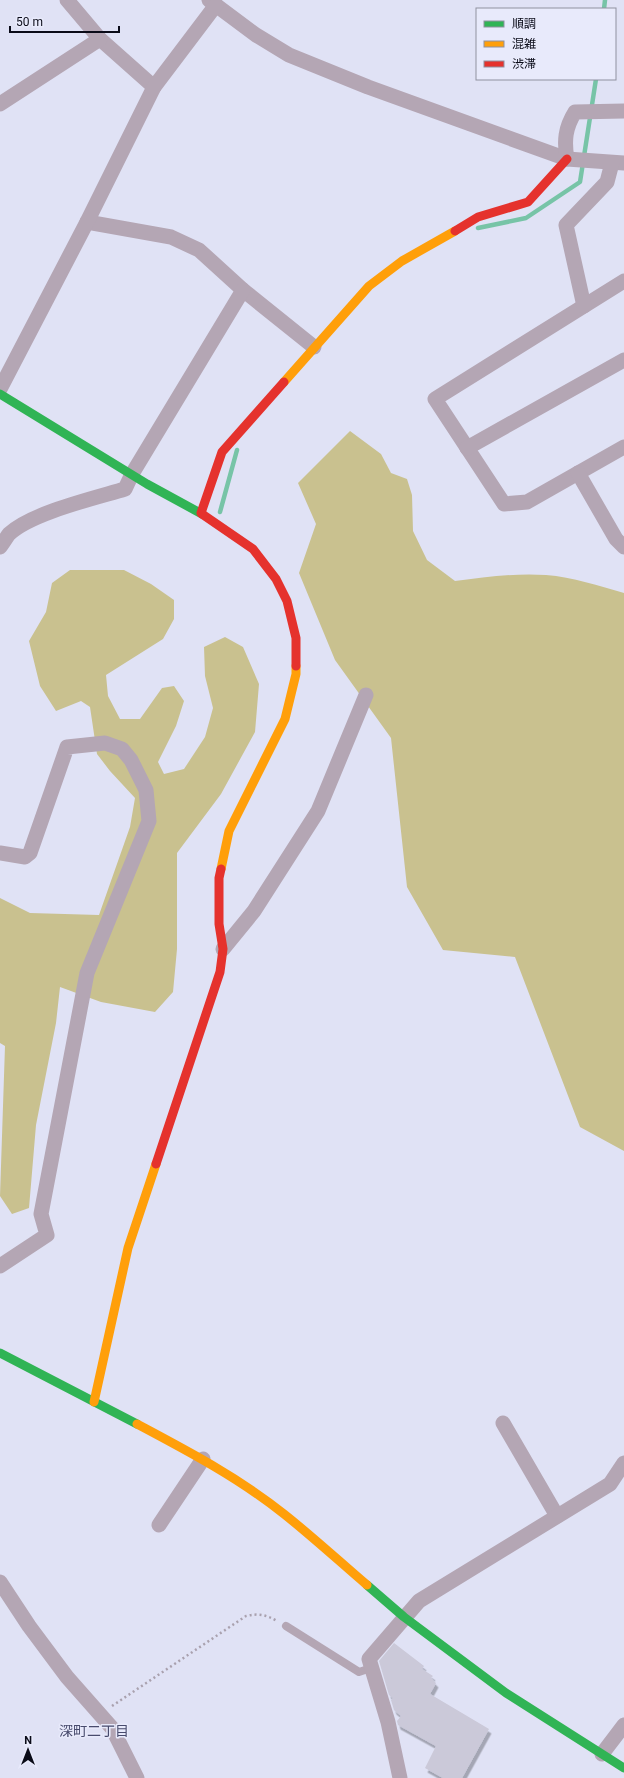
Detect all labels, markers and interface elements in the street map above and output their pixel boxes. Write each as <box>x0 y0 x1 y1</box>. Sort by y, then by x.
scale bar <box>10 8 119 34</box>
legend <box>476 8 616 80</box>
text: 50 m <box>16 15 43 29</box>
text: 順調 <box>512 17 536 31</box>
text: 混雑 <box>512 37 536 51</box>
text: 渋滞 <box>512 57 536 71</box>
district label: 深町二丁目 <box>59 1723 129 1739</box>
north arrow <box>8 1730 48 1770</box>
text: N <box>24 1734 32 1747</box>

